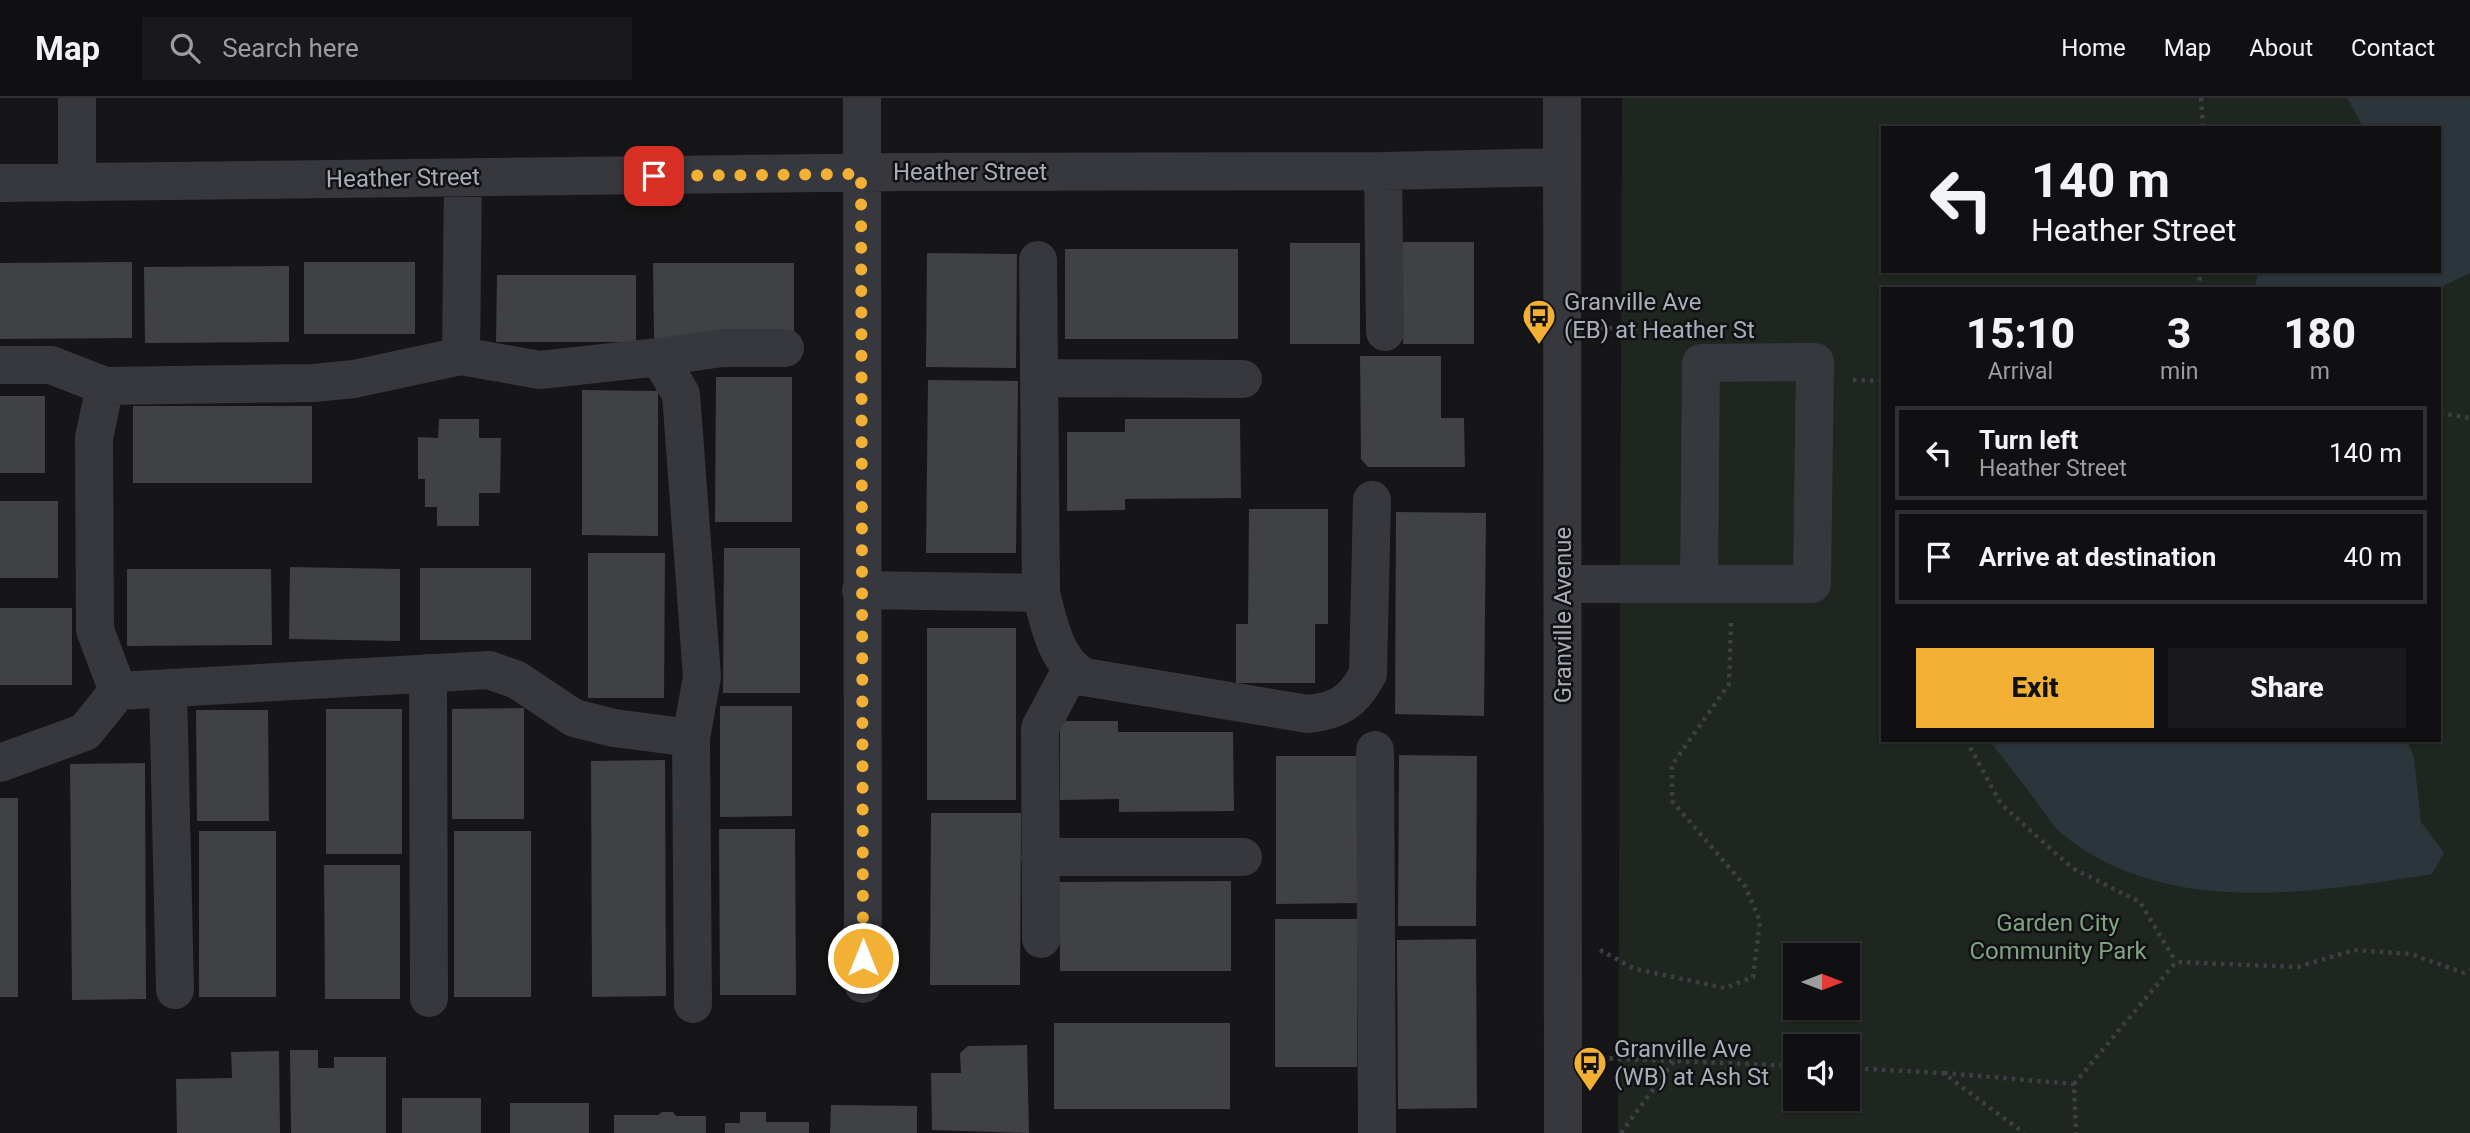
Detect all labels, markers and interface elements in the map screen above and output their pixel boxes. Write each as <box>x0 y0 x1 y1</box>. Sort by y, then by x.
search box <box>142 17 632 80</box>
text: Map <box>35 29 100 68</box>
icon: search <box>166 29 204 67</box>
text: Search here <box>222 33 359 63</box>
text: Home <box>2061 34 2126 62</box>
text: Map <box>2164 34 2211 62</box>
text: About <box>2249 34 2313 62</box>
text: Contact <box>2351 34 2435 62</box>
pin <box>624 146 684 206</box>
text: 140 m <box>2031 152 2170 209</box>
icon: left <box>1916 154 2007 245</box>
icon: arrive <box>635 157 673 195</box>
street label: Heather Street <box>893 158 1047 186</box>
street label: Heather Street <box>326 163 480 193</box>
text: Heather Street <box>2031 211 2236 249</box>
place label: Granville Ave (EB) at Heather St <box>1564 288 1755 344</box>
bus stop icon: Granville Ave (EB) at Heather St <box>1520 297 1558 346</box>
text: 15:10 <box>1966 309 2075 358</box>
text: 3 <box>2167 309 2191 358</box>
text: 180 <box>2283 309 2356 358</box>
text: Arrival <box>1988 358 2053 385</box>
text: min <box>2160 358 2198 385</box>
text: m <box>2310 358 2330 385</box>
text: Turn left <box>1979 425 2078 455</box>
icon: left <box>1920 434 1958 472</box>
text: 140 m <box>2329 438 2402 468</box>
text: Heather Street <box>1979 455 2127 482</box>
street label: Granville Avenue <box>1549 527 1577 703</box>
icon: arrive <box>1920 538 1958 576</box>
text: Arrive at destination <box>1979 542 2216 572</box>
text: 40 m <box>2344 542 2402 572</box>
button: Exit <box>1916 648 2154 728</box>
button: Share <box>2168 648 2406 728</box>
park label: Garden City Community Park <box>1969 909 2147 965</box>
position arrow <box>826 921 900 995</box>
north arrow <box>1783 943 1860 1020</box>
map controls <box>1783 943 1860 1111</box>
button: sound <box>1783 1034 1860 1111</box>
place label: Granville Ave (WB) at Ash St <box>1614 1035 1769 1091</box>
bus stop icon: Granville Ave (WB) at Ash St <box>1571 1044 1609 1093</box>

